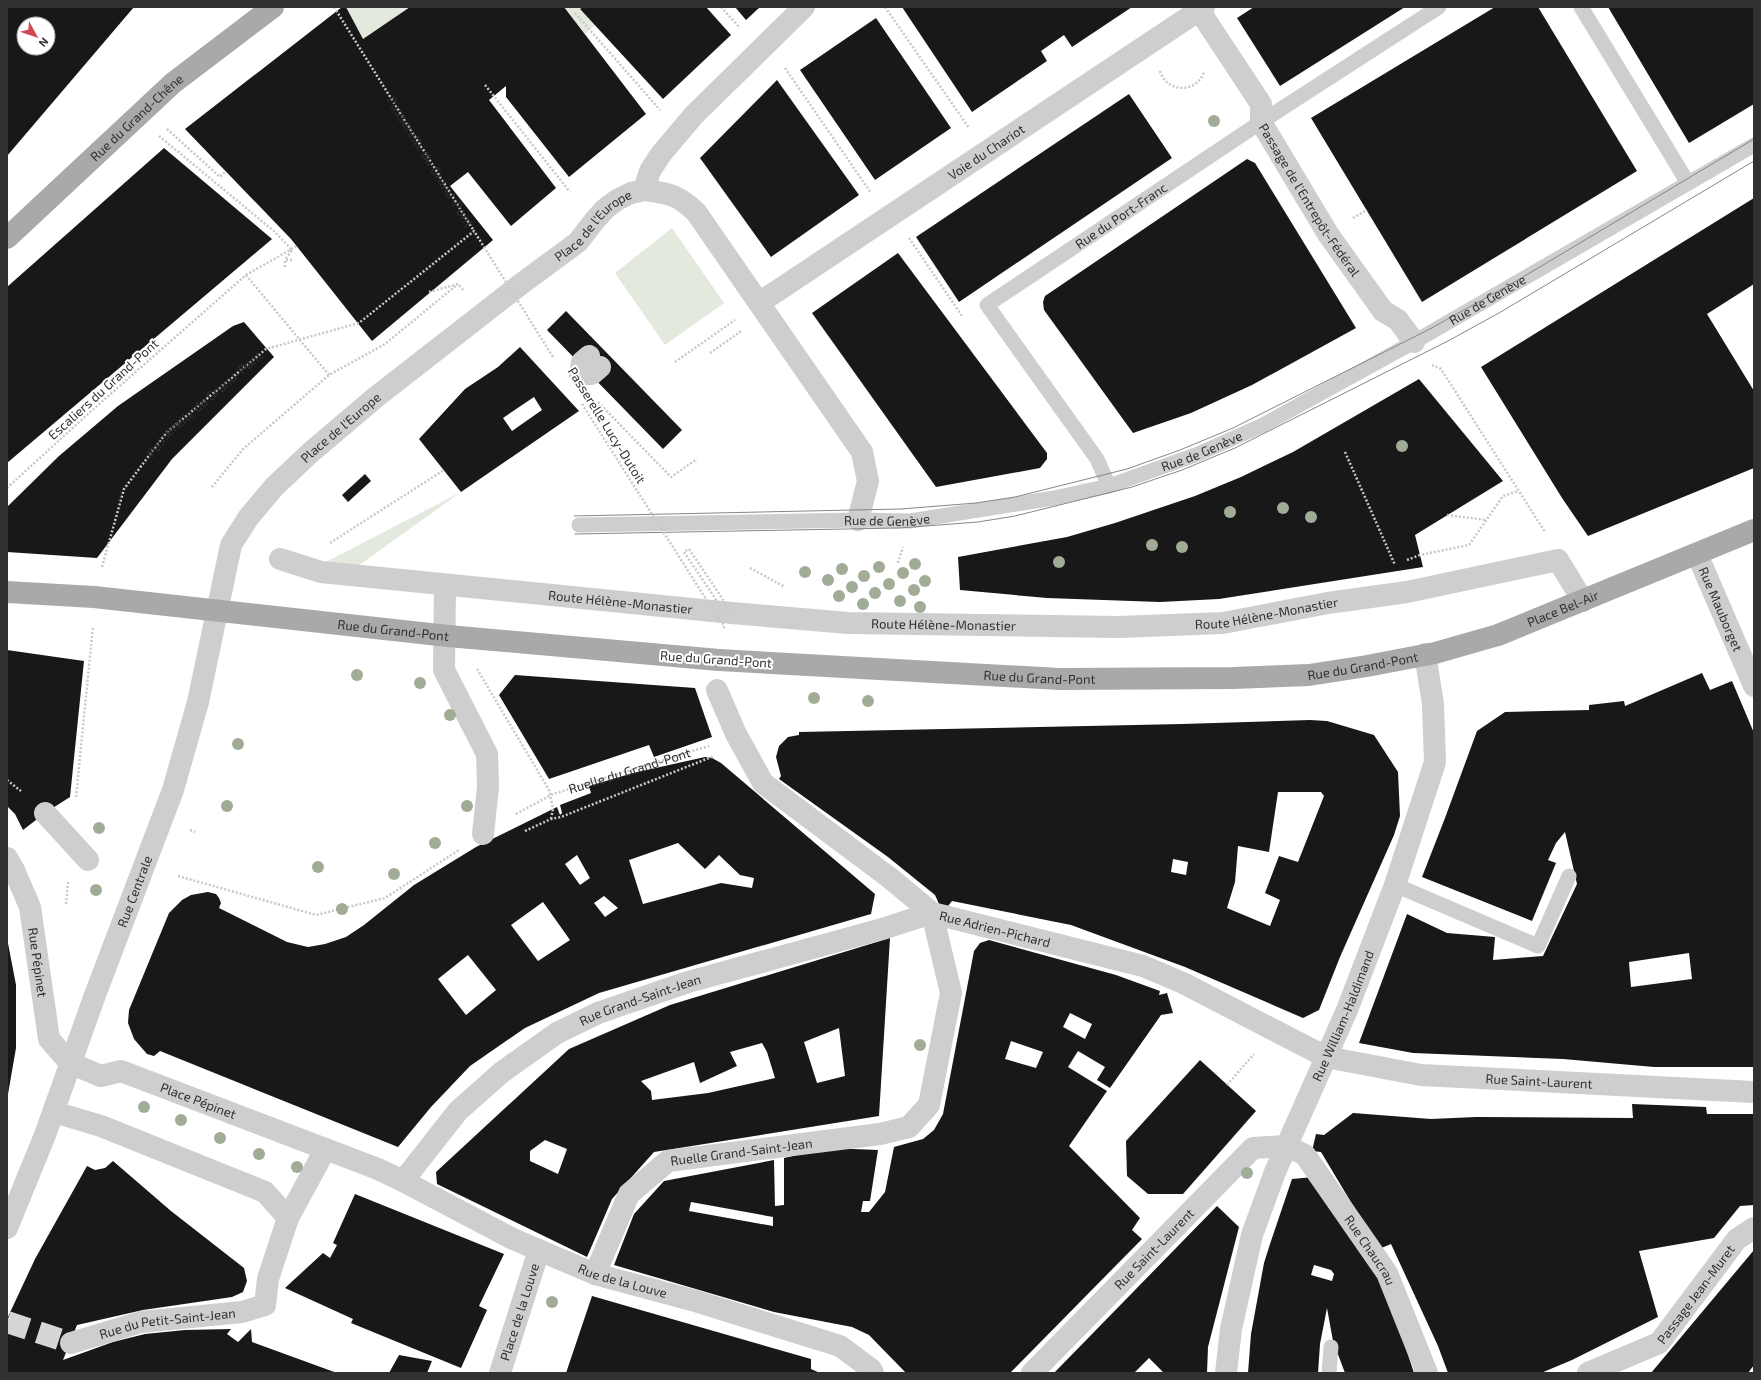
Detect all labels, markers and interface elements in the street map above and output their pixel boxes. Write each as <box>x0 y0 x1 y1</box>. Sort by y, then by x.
north arrow <box>16 16 56 56</box>
text: N <box>36 36 52 50</box>
street label: Rue du Grand-Chêne <box>87 70 186 164</box>
street label: Passerelle du Grand-Pont <box>384 93 477 230</box>
street label: Passage de l'Entrepôt-Fédéral <box>1256 120 1364 280</box>
street label: Voie du Chariot <box>945 121 1028 183</box>
street label: Rue du Port-Franc <box>1072 179 1170 252</box>
street label: Place de l'Europe <box>551 186 634 265</box>
street label: Rue de Genève <box>1446 271 1529 328</box>
street label: Escaliers du Grand-Pont <box>45 335 161 443</box>
street label: Passerelle du Grand-Pont <box>143 347 266 460</box>
street label: Passerelle Lucy-Dutoit <box>565 364 649 486</box>
street label: Place de l'Europe <box>297 389 384 466</box>
street label: Rue de Genève <box>1159 427 1245 475</box>
street label: Rue de Genève <box>844 510 931 529</box>
street label: Rue Mauborget <box>1696 564 1746 654</box>
street label: Route Hélène-Monastier <box>548 587 693 617</box>
street label: Place Bel-Air <box>1525 587 1601 630</box>
street label: Route Hélène-Monastier <box>1195 594 1339 632</box>
street label: Route Hélène-Monastier <box>871 615 1016 633</box>
street label: Rue du Grand-Pont <box>337 616 450 644</box>
street label: Rue du Grand-Pont <box>660 647 772 671</box>
street label: Rue du Grand-Pont <box>1306 648 1419 683</box>
street label: Rue du Grand-Pont <box>983 667 1096 687</box>
street label: Ruelle du Grand-Pont <box>566 744 692 797</box>
street label: Rue Centrale <box>114 853 155 929</box>
street label: Rue Adrien-Pichard <box>938 907 1052 950</box>
street label: Rue Pépinet <box>25 926 51 998</box>
street label: Rue William-Haldimand <box>1308 948 1377 1084</box>
street label: Rue Grand-Saint-Jean <box>577 971 703 1029</box>
street label: Rue Saint-Laurent <box>1485 1070 1593 1092</box>
street label: Place Pépinet <box>158 1079 238 1122</box>
street label: Ruelle Grand-Saint-Jean <box>669 1135 813 1169</box>
street label: Rue Saint-Laurent <box>1111 1205 1197 1293</box>
street label: Rue Chaucrau <box>1341 1212 1399 1287</box>
street label: Passage Jean-Muret <box>1653 1242 1738 1347</box>
street label: Rue de la Louve <box>576 1260 669 1301</box>
street label: Place de la Louve <box>496 1261 542 1363</box>
street label: Rue du Petit-Saint-Jean <box>97 1305 236 1342</box>

